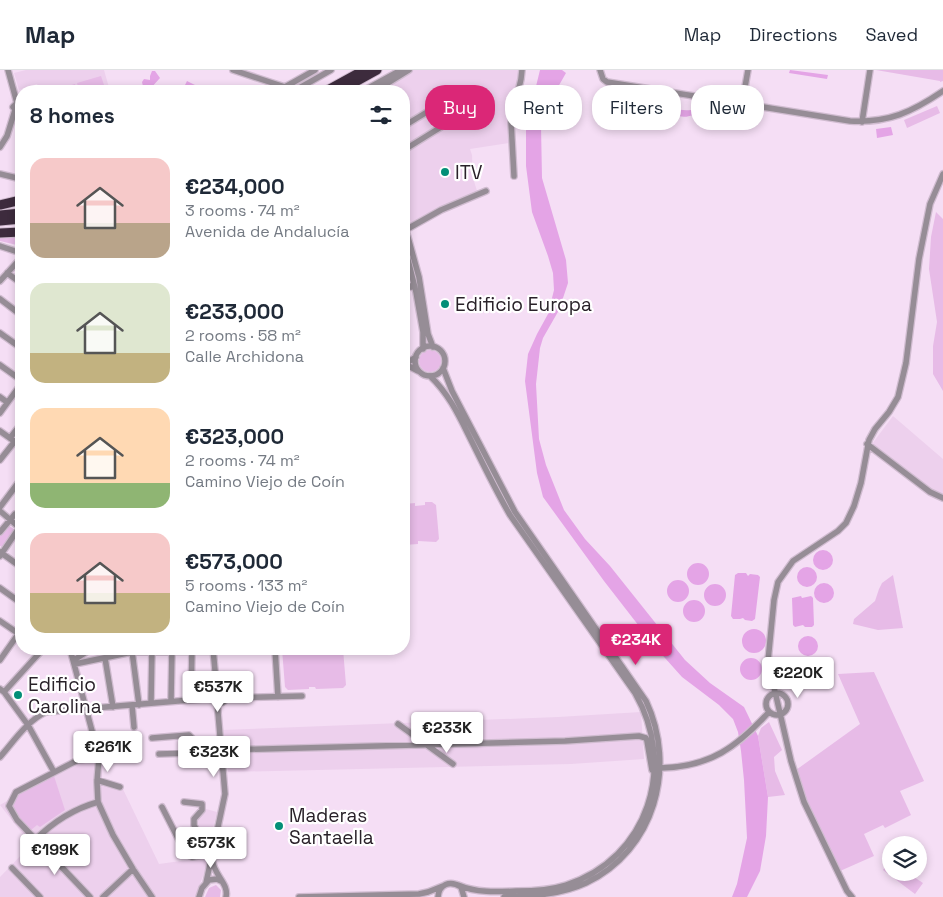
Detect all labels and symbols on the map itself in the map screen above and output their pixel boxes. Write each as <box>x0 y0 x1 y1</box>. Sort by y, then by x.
place label: ITV <box>455 160 483 185</box>
marker: ITV <box>439 166 451 178</box>
place label: Edificio Europa <box>455 292 592 317</box>
marker: Edificio Europa <box>439 298 451 310</box>
pin: €234K <box>601 624 671 666</box>
pin: €220K <box>763 656 833 699</box>
pin: €537K <box>183 670 253 713</box>
place label: Edificio Carolina <box>28 672 102 719</box>
marker: Edificio Carolina <box>12 689 24 701</box>
pin: €233K <box>412 712 482 754</box>
pin: €261K <box>73 730 143 773</box>
pin: €323K <box>179 736 249 778</box>
place label: Maderas Santaella <box>289 803 374 850</box>
marker: Maderas Santaella <box>273 820 285 832</box>
pin: €573K <box>176 826 246 869</box>
pin: €199K <box>20 834 90 876</box>

